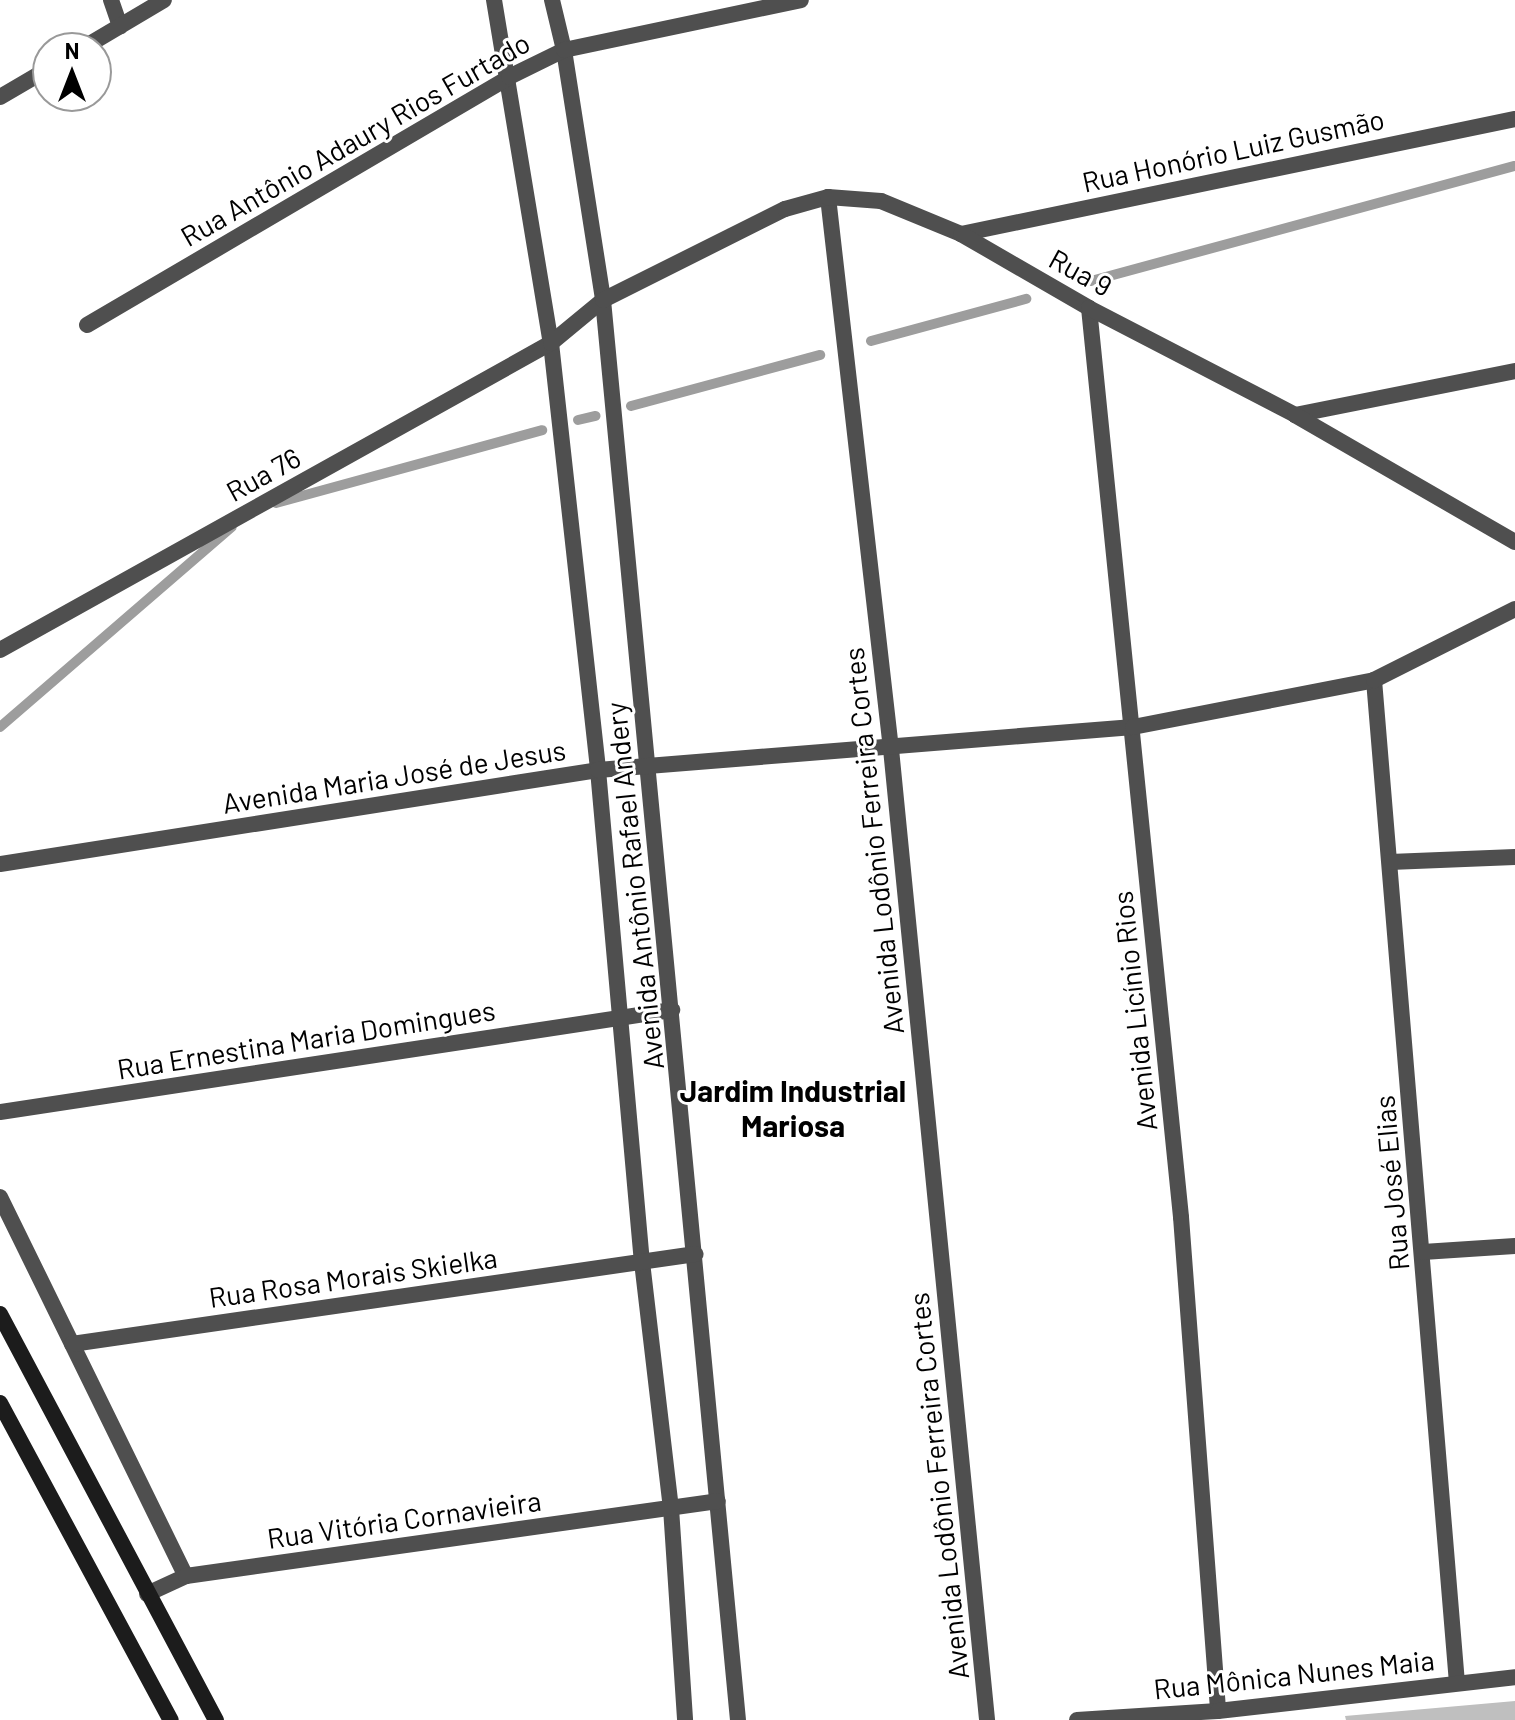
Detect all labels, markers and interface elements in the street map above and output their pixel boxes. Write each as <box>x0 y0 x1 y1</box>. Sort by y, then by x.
street label: Rua Antônio Adaury Rios Furtado <box>174 25 536 253</box>
north arrow <box>32 32 112 112</box>
text: N <box>65 37 79 63</box>
street label: Rua Honório Luiz Gusmão <box>1079 102 1387 198</box>
street label: Rua 9 <box>1044 241 1118 303</box>
street label: Rua 76 <box>220 440 306 508</box>
street label: Avenida Lodônio Ferreira Cortes <box>836 646 910 1036</box>
street label: Avenida Antônio Rafael Andery <box>598 701 670 1071</box>
street label: Avenida Maria José de Jesus <box>220 732 568 820</box>
street label: Avenida Licínio Rios <box>1105 889 1163 1133</box>
street label: Rua Ernestina Maria Domingues <box>115 993 497 1085</box>
district label: Jardim Industrial Mariosa <box>680 1072 906 1142</box>
street label: Rua José Elias <box>1367 1094 1415 1272</box>
street label: Rua Rosa Morais Skielka <box>207 1240 499 1314</box>
street label: Avenida Lodônio Ferreira Cortes <box>901 1291 975 1681</box>
street label: Rua Vitória Cornavieira <box>265 1483 543 1555</box>
street label: Rua Mônica Nunes Maia <box>1152 1643 1436 1705</box>

